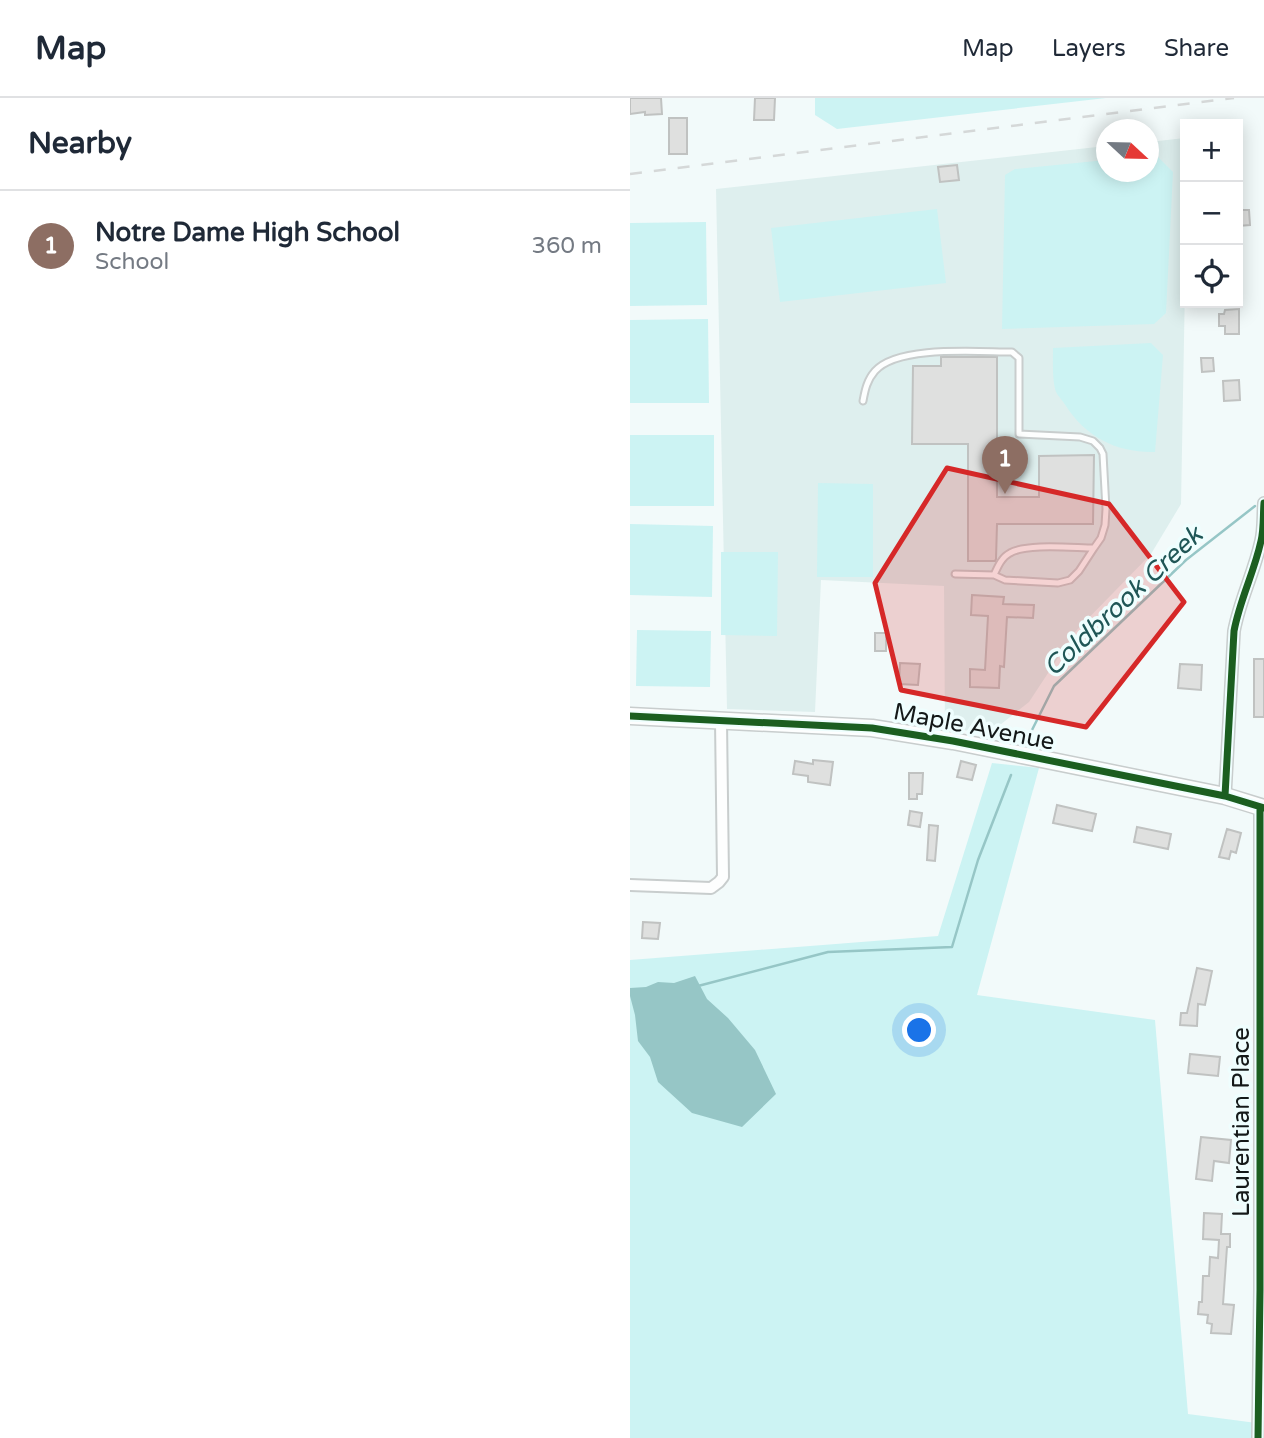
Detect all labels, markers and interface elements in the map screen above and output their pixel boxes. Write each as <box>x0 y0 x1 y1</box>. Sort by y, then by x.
text: Map <box>35 29 106 68</box>
text: Map <box>962 34 1014 63</box>
text: Layers <box>1052 34 1126 63</box>
text: Share <box>1164 34 1229 63</box>
north arrow <box>1096 119 1159 182</box>
map controls <box>1180 119 1243 308</box>
button: + <box>1180 119 1243 182</box>
text: Nearby <box>28 125 132 162</box>
button: − <box>1180 182 1243 245</box>
text: Notre Dame High School <box>95 217 400 248</box>
text: 1 <box>44 232 58 260</box>
text: 360 m <box>532 232 602 260</box>
button: locate <box>1180 245 1243 308</box>
text: School <box>95 248 169 276</box>
pin: 1 <box>982 436 1028 494</box>
water label: Coldbrook Creek <box>1037 518 1210 683</box>
street label: Maple Avenue <box>891 697 1057 757</box>
your location <box>902 1013 936 1047</box>
street label: Laurentian Place <box>1227 1027 1256 1217</box>

